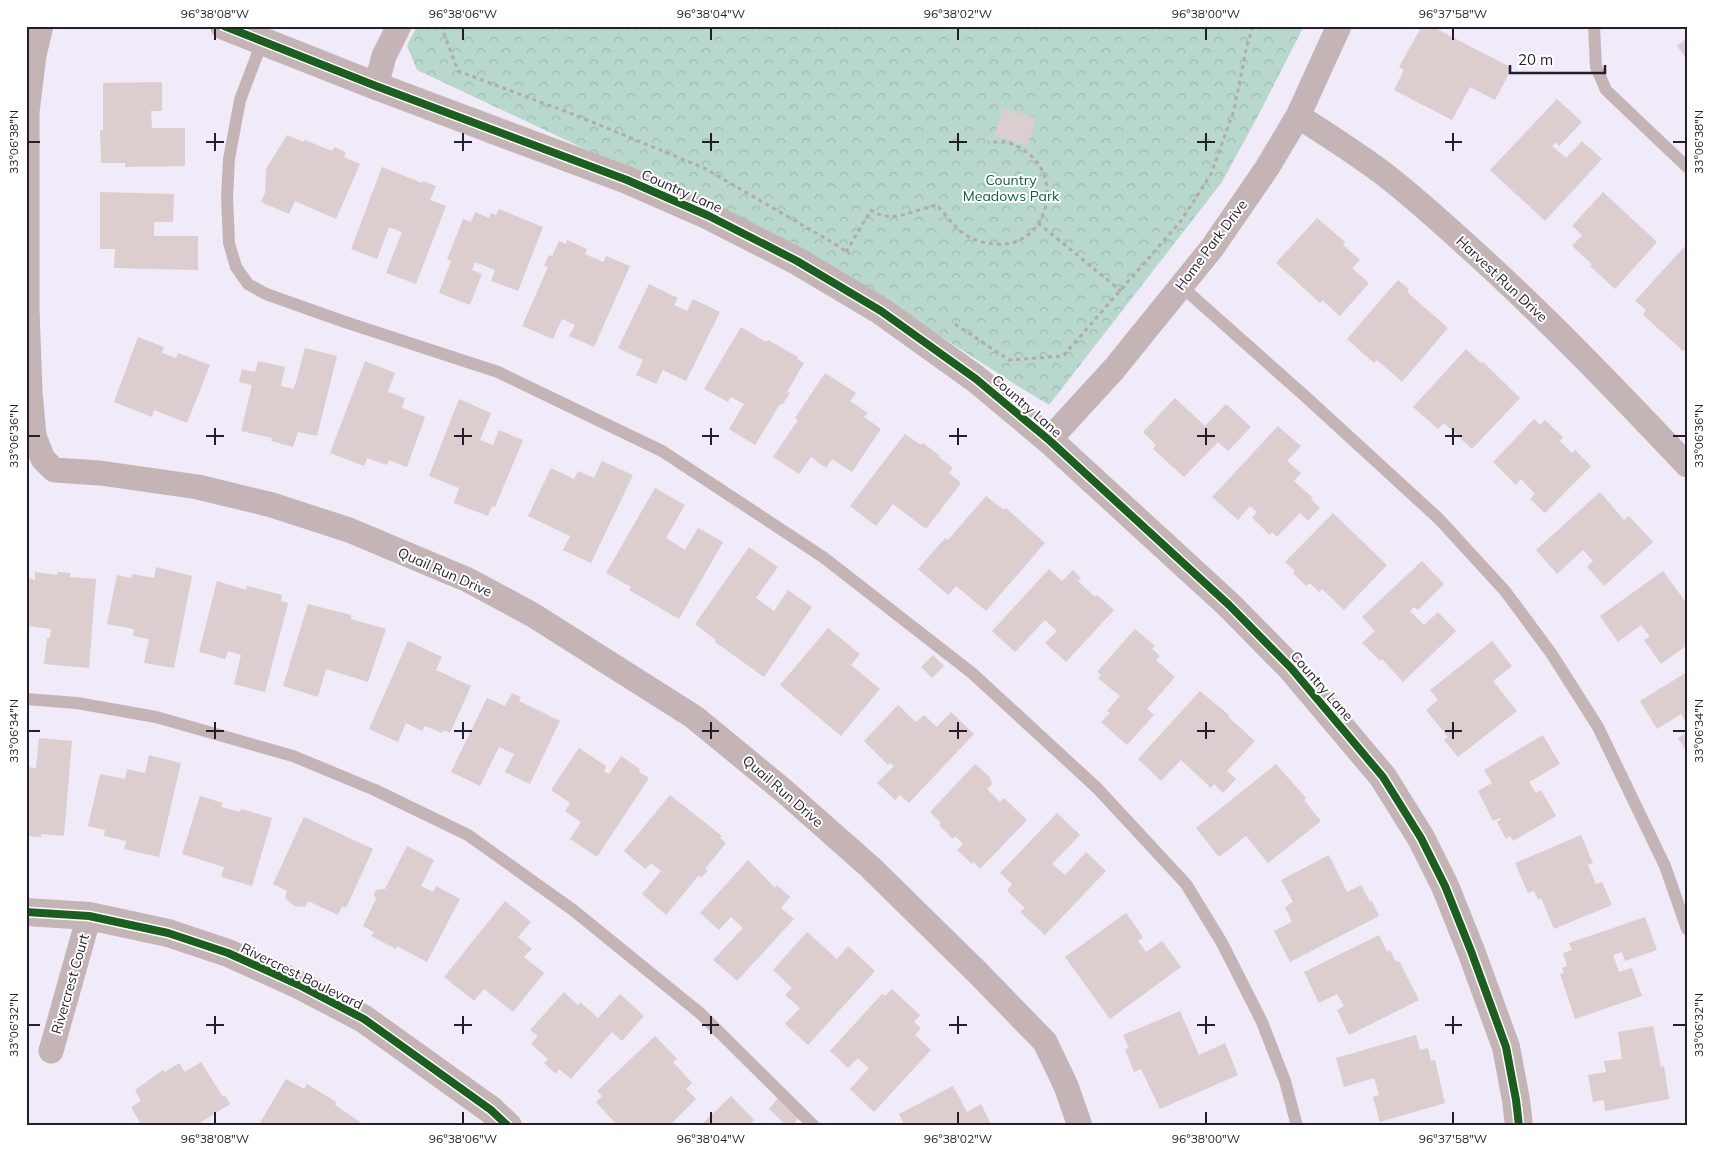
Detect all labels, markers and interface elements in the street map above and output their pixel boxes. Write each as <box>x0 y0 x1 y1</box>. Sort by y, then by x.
text: 96°38'08"W <box>181 6 249 21</box>
text: 96°38'06"W <box>429 6 497 21</box>
text: 96°38'04"W <box>677 6 745 21</box>
text: 96°38'02"W <box>924 6 992 21</box>
text: 96°38'00"W <box>1172 6 1240 21</box>
text: 96°37'58"W <box>1419 6 1487 21</box>
scale bar <box>1510 42 1606 74</box>
text: 20 m <box>1518 50 1553 69</box>
text: 33°06'38"N <box>6 110 21 174</box>
text: 33°06'38"N <box>1691 110 1706 174</box>
street label: Country Lane <box>639 165 725 217</box>
park label: Country Meadows Park <box>963 171 1060 205</box>
street label: Home Park Drive <box>1171 196 1251 294</box>
street label: Harvest Run Drive <box>1453 232 1551 326</box>
street label: Country Lane <box>988 371 1066 441</box>
text: 33°06'36"N <box>6 404 21 468</box>
text: 33°06'36"N <box>1691 404 1706 468</box>
street label: Quail Run Drive <box>395 543 495 601</box>
street label: Country Lane <box>1287 647 1357 725</box>
text: 33°06'34"N <box>6 699 21 763</box>
text: 33°06'34"N <box>1691 699 1706 763</box>
street label: Quail Run Drive <box>739 751 827 831</box>
street label: Rivercrest Court <box>47 932 93 1036</box>
street label: Rivercrest Boulevard <box>238 939 366 1013</box>
text: 33°06'32"N <box>6 993 21 1057</box>
text: 33°06'32"N <box>1691 993 1706 1057</box>
text: 96°38'08"W <box>181 1131 249 1146</box>
text: 96°38'06"W <box>429 1131 497 1146</box>
text: 96°38'04"W <box>677 1131 745 1146</box>
text: 96°38'02"W <box>924 1131 992 1146</box>
text: 96°38'00"W <box>1172 1131 1240 1146</box>
text: 96°37'58"W <box>1419 1131 1487 1146</box>

